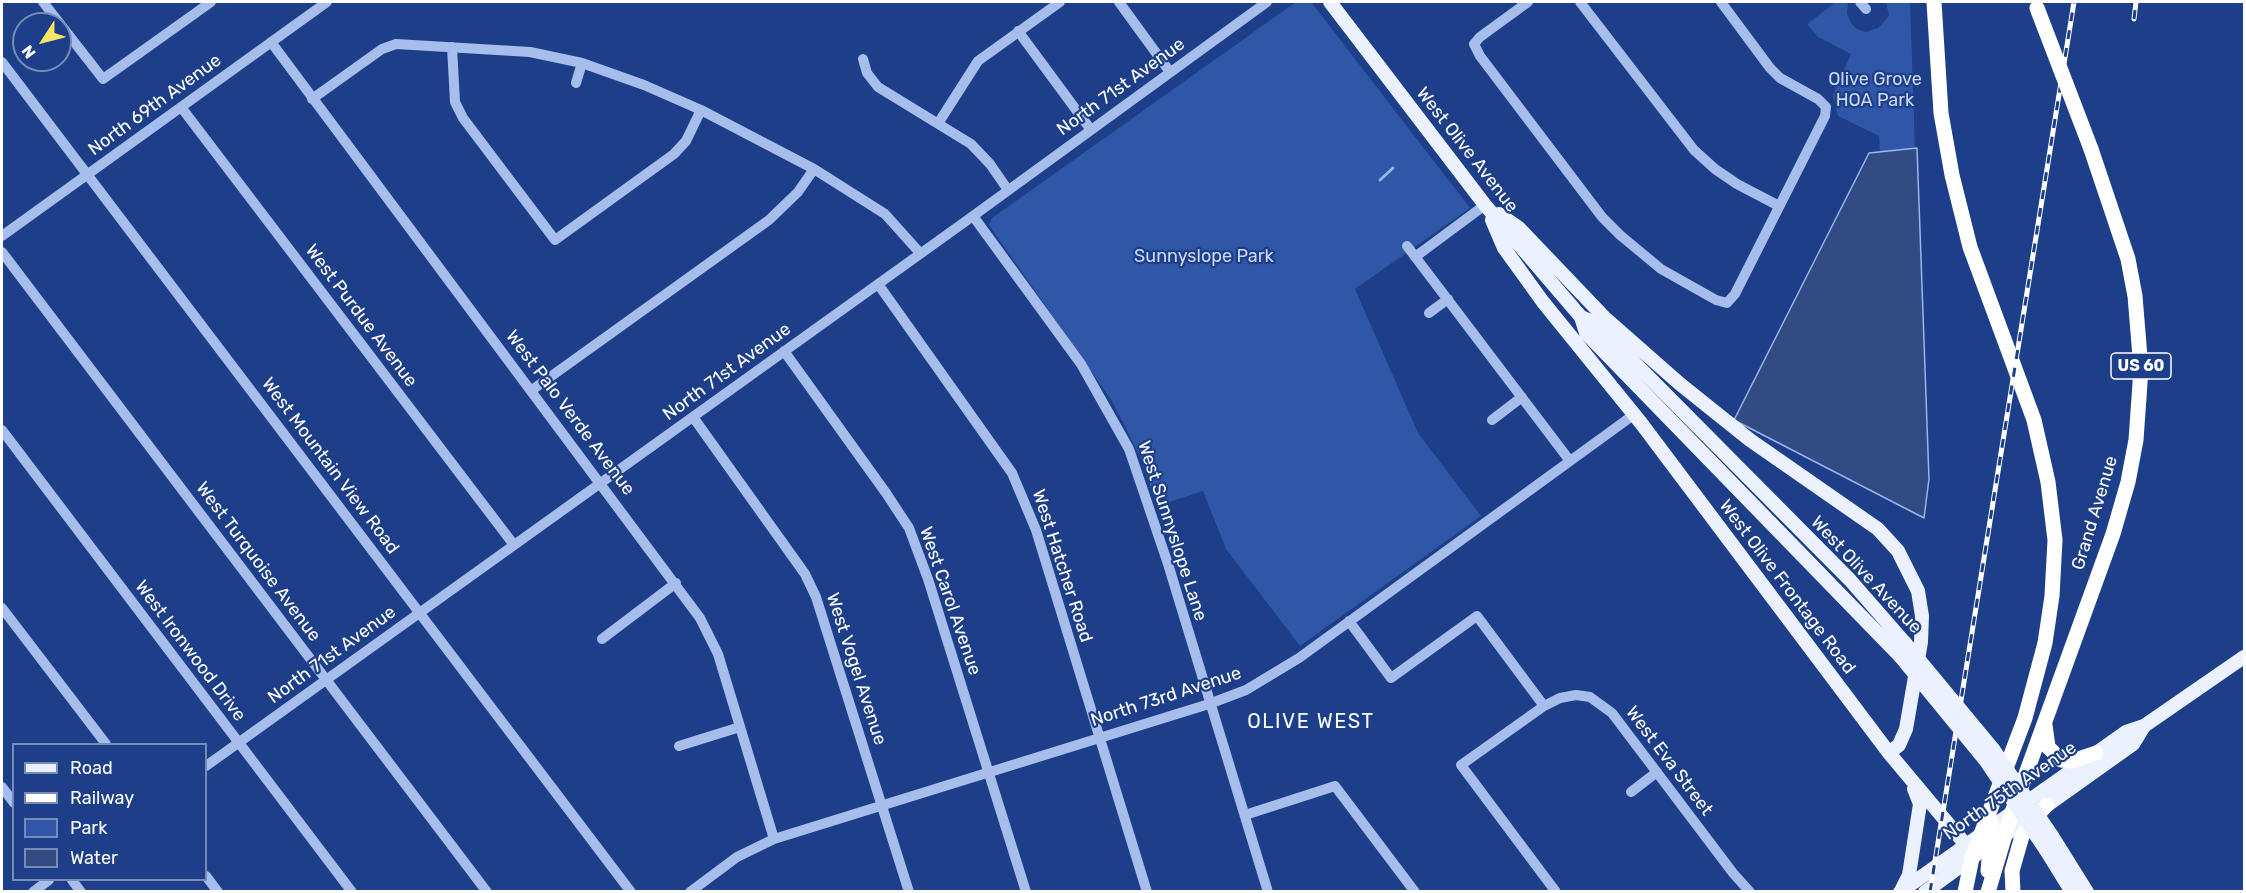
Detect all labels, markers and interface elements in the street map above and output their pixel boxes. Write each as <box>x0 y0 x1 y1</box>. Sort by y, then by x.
north arrow <box>12 12 72 72</box>
street label: North 71st Avenue <box>1053 33 1189 141</box>
text: N <box>18 41 40 62</box>
street label: North 69th Avenue <box>84 50 226 160</box>
park label: Olive Grove HOA Park <box>1828 69 1922 112</box>
street label: West Olive Avenue <box>1411 83 1523 217</box>
street label: West Purdue Avenue <box>300 240 422 392</box>
park label: Sunnyslope Park <box>1134 246 1274 268</box>
street label: North 71st Avenue <box>659 318 795 426</box>
street label: West Palo Verde Avenue <box>501 326 639 500</box>
road number: US 60 <box>2111 353 2171 379</box>
street label: West Mountain View Road <box>257 374 403 558</box>
street label: West Sunnyslope Lane <box>1133 438 1211 624</box>
street label: Grand Avenue <box>2067 453 2123 573</box>
street label: West Turquoise Avenue <box>191 478 325 646</box>
street label: West Hatcher Road <box>1027 487 1097 645</box>
street label: West Olive Frontage Road <box>1714 496 1860 678</box>
street label: West Olive Avenue <box>1806 512 1926 638</box>
street label: West Carol Avenue <box>914 524 986 678</box>
street label: West Ironwood Drive <box>130 576 250 726</box>
street label: West Vogel Avenue <box>821 590 891 748</box>
street label: North 71st Avenue <box>264 601 400 709</box>
street label: North 73rd Avenue <box>1088 662 1244 732</box>
street label: West Eva Street <box>1621 702 1717 820</box>
district label: OLIVE WEST <box>1247 710 1375 734</box>
street label: North 75th Avenue <box>1939 737 2081 845</box>
legend <box>12 743 207 881</box>
text: Road <box>70 757 113 779</box>
text: Railway <box>70 787 134 809</box>
text: Park <box>70 817 107 839</box>
text: Water <box>70 847 118 869</box>

